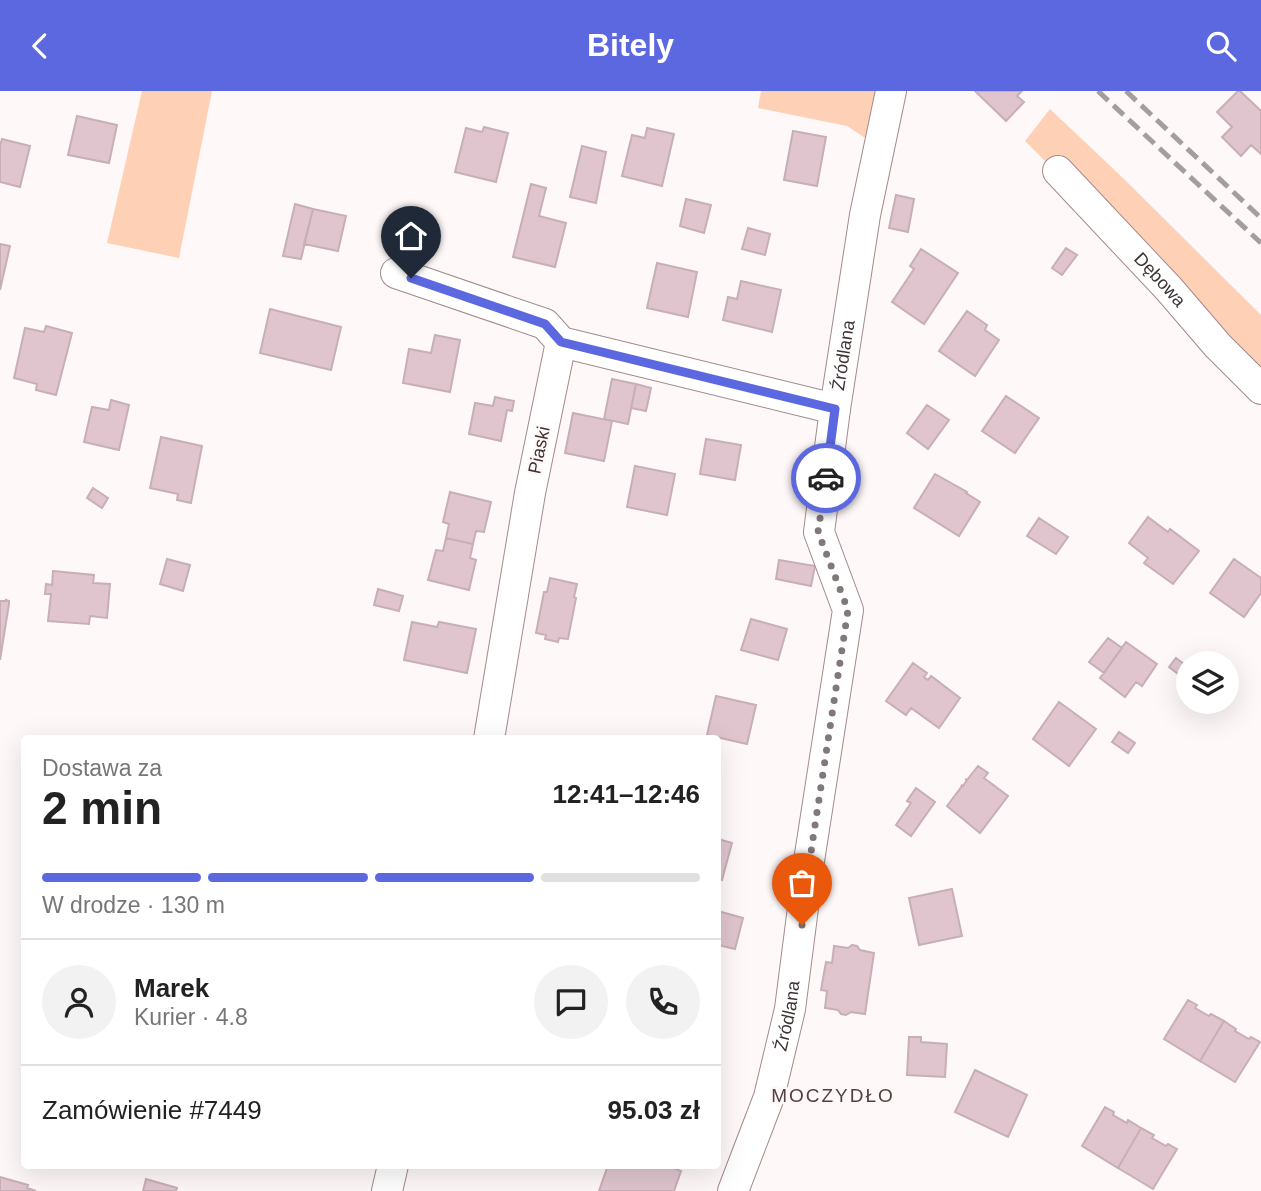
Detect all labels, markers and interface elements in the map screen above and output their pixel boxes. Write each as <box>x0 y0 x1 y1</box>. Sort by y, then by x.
icon: back <box>21 27 59 65</box>
text: Bitely <box>587 27 674 63</box>
icon: search <box>1202 27 1240 65</box>
pin <box>381 206 441 278</box>
icon: home <box>392 217 430 255</box>
street label: Dębowa <box>1130 249 1190 311</box>
street label: Źródlana <box>828 318 859 392</box>
street label: Piaski <box>524 424 554 476</box>
courier <box>791 443 861 513</box>
icon: car <box>807 459 845 497</box>
map controls <box>1176 651 1239 714</box>
button: layers <box>1176 651 1239 714</box>
text: Dostawa za <box>42 755 162 781</box>
text: 12:41–12:46 <box>553 779 700 809</box>
text: 2 min <box>42 782 162 834</box>
pin <box>772 853 832 925</box>
icon: bag <box>783 864 821 902</box>
text: W drodze · 130 m <box>42 892 225 918</box>
button: person <box>42 965 116 1039</box>
button: chat <box>534 965 608 1039</box>
button: phone <box>626 965 700 1039</box>
text: Marek <box>134 973 209 1003</box>
street label: Źródlana <box>770 979 804 1053</box>
text: Kurier · 4.8 <box>134 1004 248 1030</box>
district label: MOCZYDŁO <box>771 1085 895 1106</box>
text: Zamówienie #7449 <box>42 1095 262 1125</box>
text: 95.03 zł <box>607 1095 700 1125</box>

